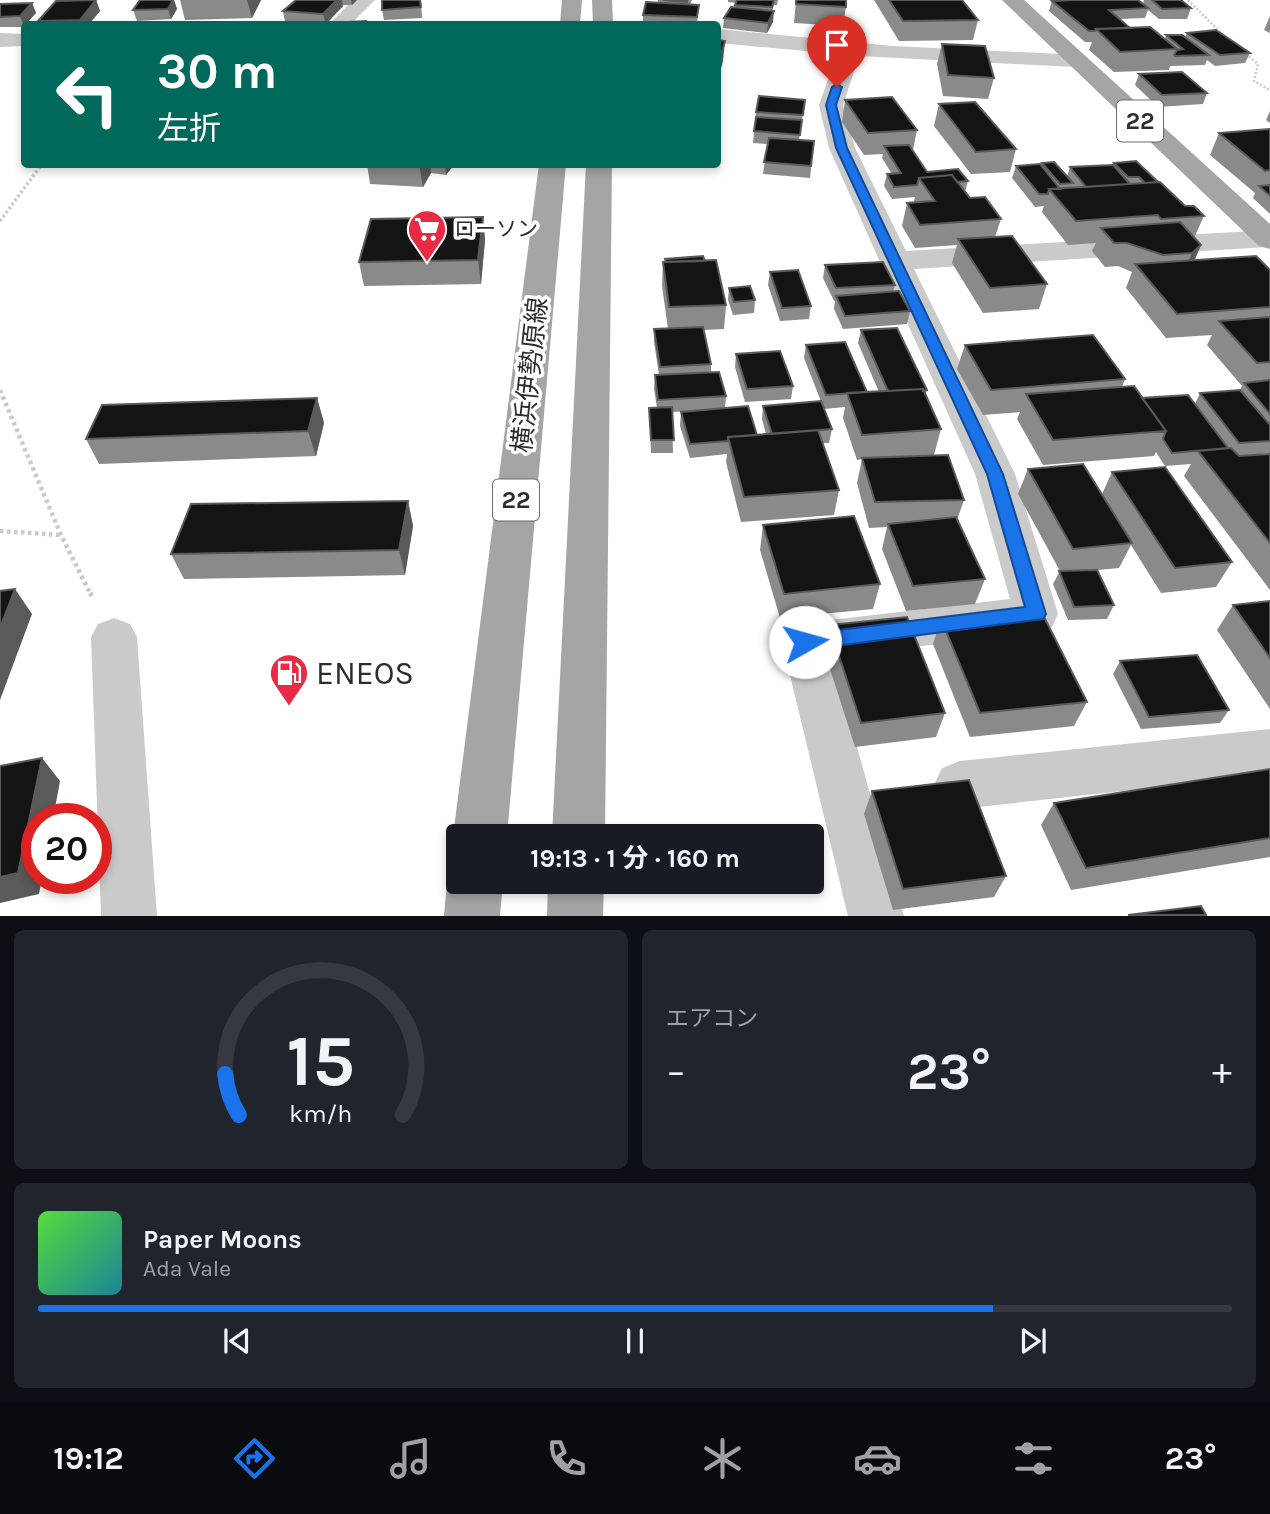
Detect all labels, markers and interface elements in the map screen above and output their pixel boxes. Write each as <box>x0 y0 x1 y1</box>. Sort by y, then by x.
pin <box>807 15 867 87</box>
icon: arrive <box>818 26 856 64</box>
text: 30 m <box>157 43 277 100</box>
icon: left <box>42 49 133 140</box>
road number: 22 <box>1117 100 1163 141</box>
text: 左折 <box>157 110 221 147</box>
supermarket icon: ローソン <box>406 208 448 263</box>
place label: ローソン <box>454 217 538 241</box>
street label: 横浜伊勢原線 <box>506 296 554 454</box>
road number: 22 <box>493 480 539 520</box>
position arrow <box>768 605 842 679</box>
fuel station icon: ENEOS <box>268 652 310 707</box>
place label: ENEOS <box>316 655 414 692</box>
speed limit sign: 20 <box>21 803 112 894</box>
text: 19:13 · 1 分 · 160 m <box>530 843 740 874</box>
text: エアコン <box>666 1005 758 1032</box>
text: 15 <box>287 1019 355 1104</box>
text: 23° <box>907 1041 991 1102</box>
text: − <box>666 1049 686 1094</box>
text: + <box>1212 1049 1232 1094</box>
text: km/h <box>289 1099 353 1128</box>
text: Paper Moons <box>143 1224 302 1255</box>
text: Ada Vale <box>143 1255 231 1282</box>
icon: previous <box>218 1322 256 1360</box>
icon: pause <box>616 1322 654 1360</box>
icon: next <box>1014 1322 1052 1360</box>
icon: directions <box>230 1434 279 1483</box>
icon: music <box>386 1434 435 1483</box>
icon: phone <box>542 1434 591 1483</box>
icon: climate <box>698 1434 747 1483</box>
icon: car <box>853 1434 902 1483</box>
icon: filters <box>1009 1434 1058 1483</box>
text: 19:12 <box>53 1440 124 1477</box>
text: 23° <box>1165 1440 1217 1477</box>

